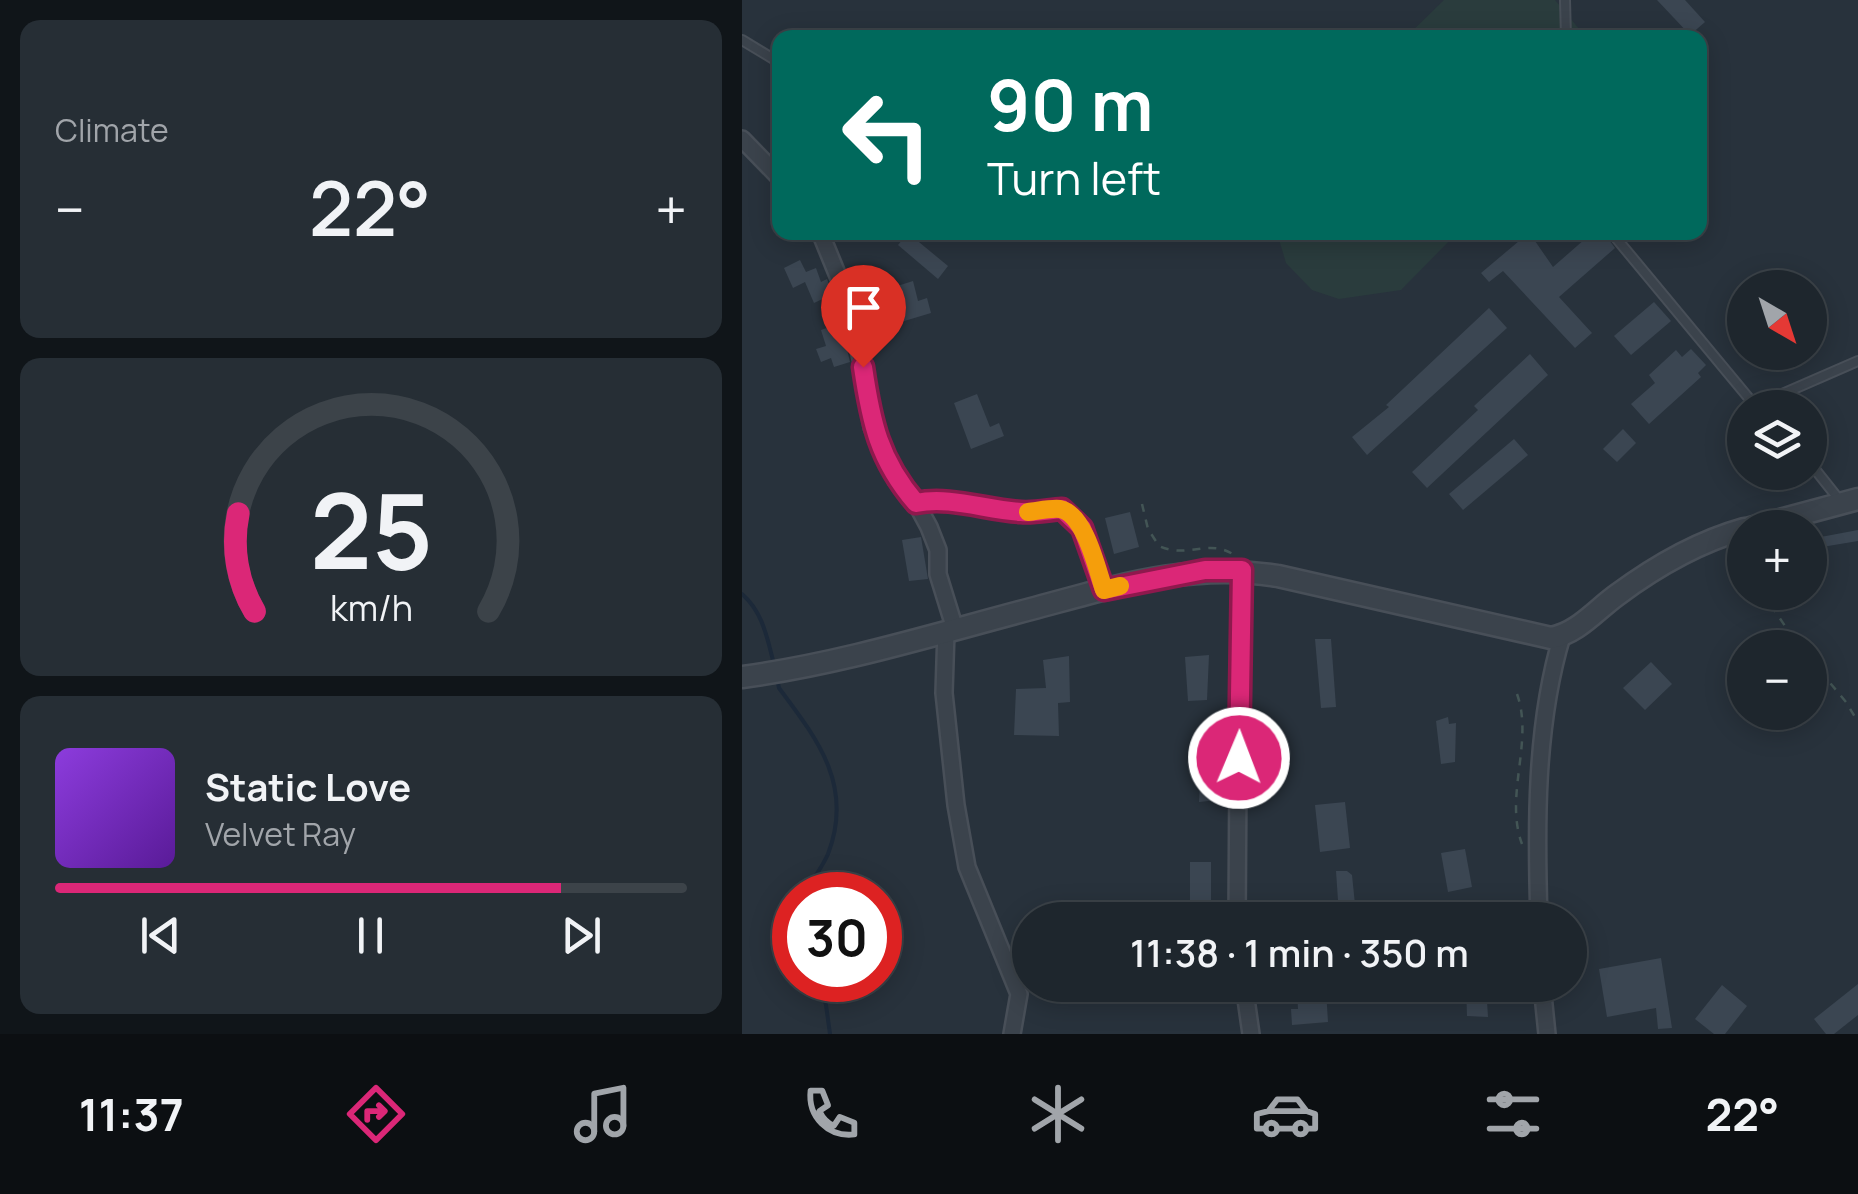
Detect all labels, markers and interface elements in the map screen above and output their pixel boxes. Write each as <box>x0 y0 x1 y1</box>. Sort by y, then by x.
text: 90 m <box>987 56 1154 152</box>
icon: left <box>822 70 952 200</box>
text: Climate <box>55 108 169 152</box>
text: Turn left <box>987 147 1161 209</box>
text: 22° <box>309 156 431 259</box>
text: − <box>55 171 85 247</box>
text: + <box>655 171 687 247</box>
pin <box>821 265 906 368</box>
north arrow <box>1727 270 1827 370</box>
map controls <box>1727 270 1827 730</box>
icon: arrive <box>836 280 891 335</box>
button: layers <box>1727 390 1827 490</box>
text: 25 <box>310 458 432 600</box>
button: + <box>1727 510 1827 610</box>
text: km/h <box>329 583 413 632</box>
button: − <box>1727 630 1827 730</box>
position arrow <box>1187 706 1291 810</box>
text: Static Love <box>205 760 411 812</box>
text: Velvet Ray <box>205 812 356 856</box>
speed limit sign: 30 <box>772 872 902 1002</box>
icon: previous <box>133 908 188 963</box>
icon: pause <box>343 908 398 963</box>
icon: next <box>554 908 609 963</box>
text: 11:38 · 1 min · 350 m <box>1130 926 1469 978</box>
icon: directions <box>341 1079 411 1149</box>
icon: music <box>568 1079 638 1149</box>
icon: phone <box>796 1079 866 1149</box>
icon: climate <box>1023 1079 1093 1149</box>
icon: car <box>1251 1079 1321 1149</box>
icon: filters <box>1478 1079 1548 1149</box>
text: 11:37 <box>79 1083 184 1145</box>
text: 22° <box>1705 1083 1779 1145</box>

